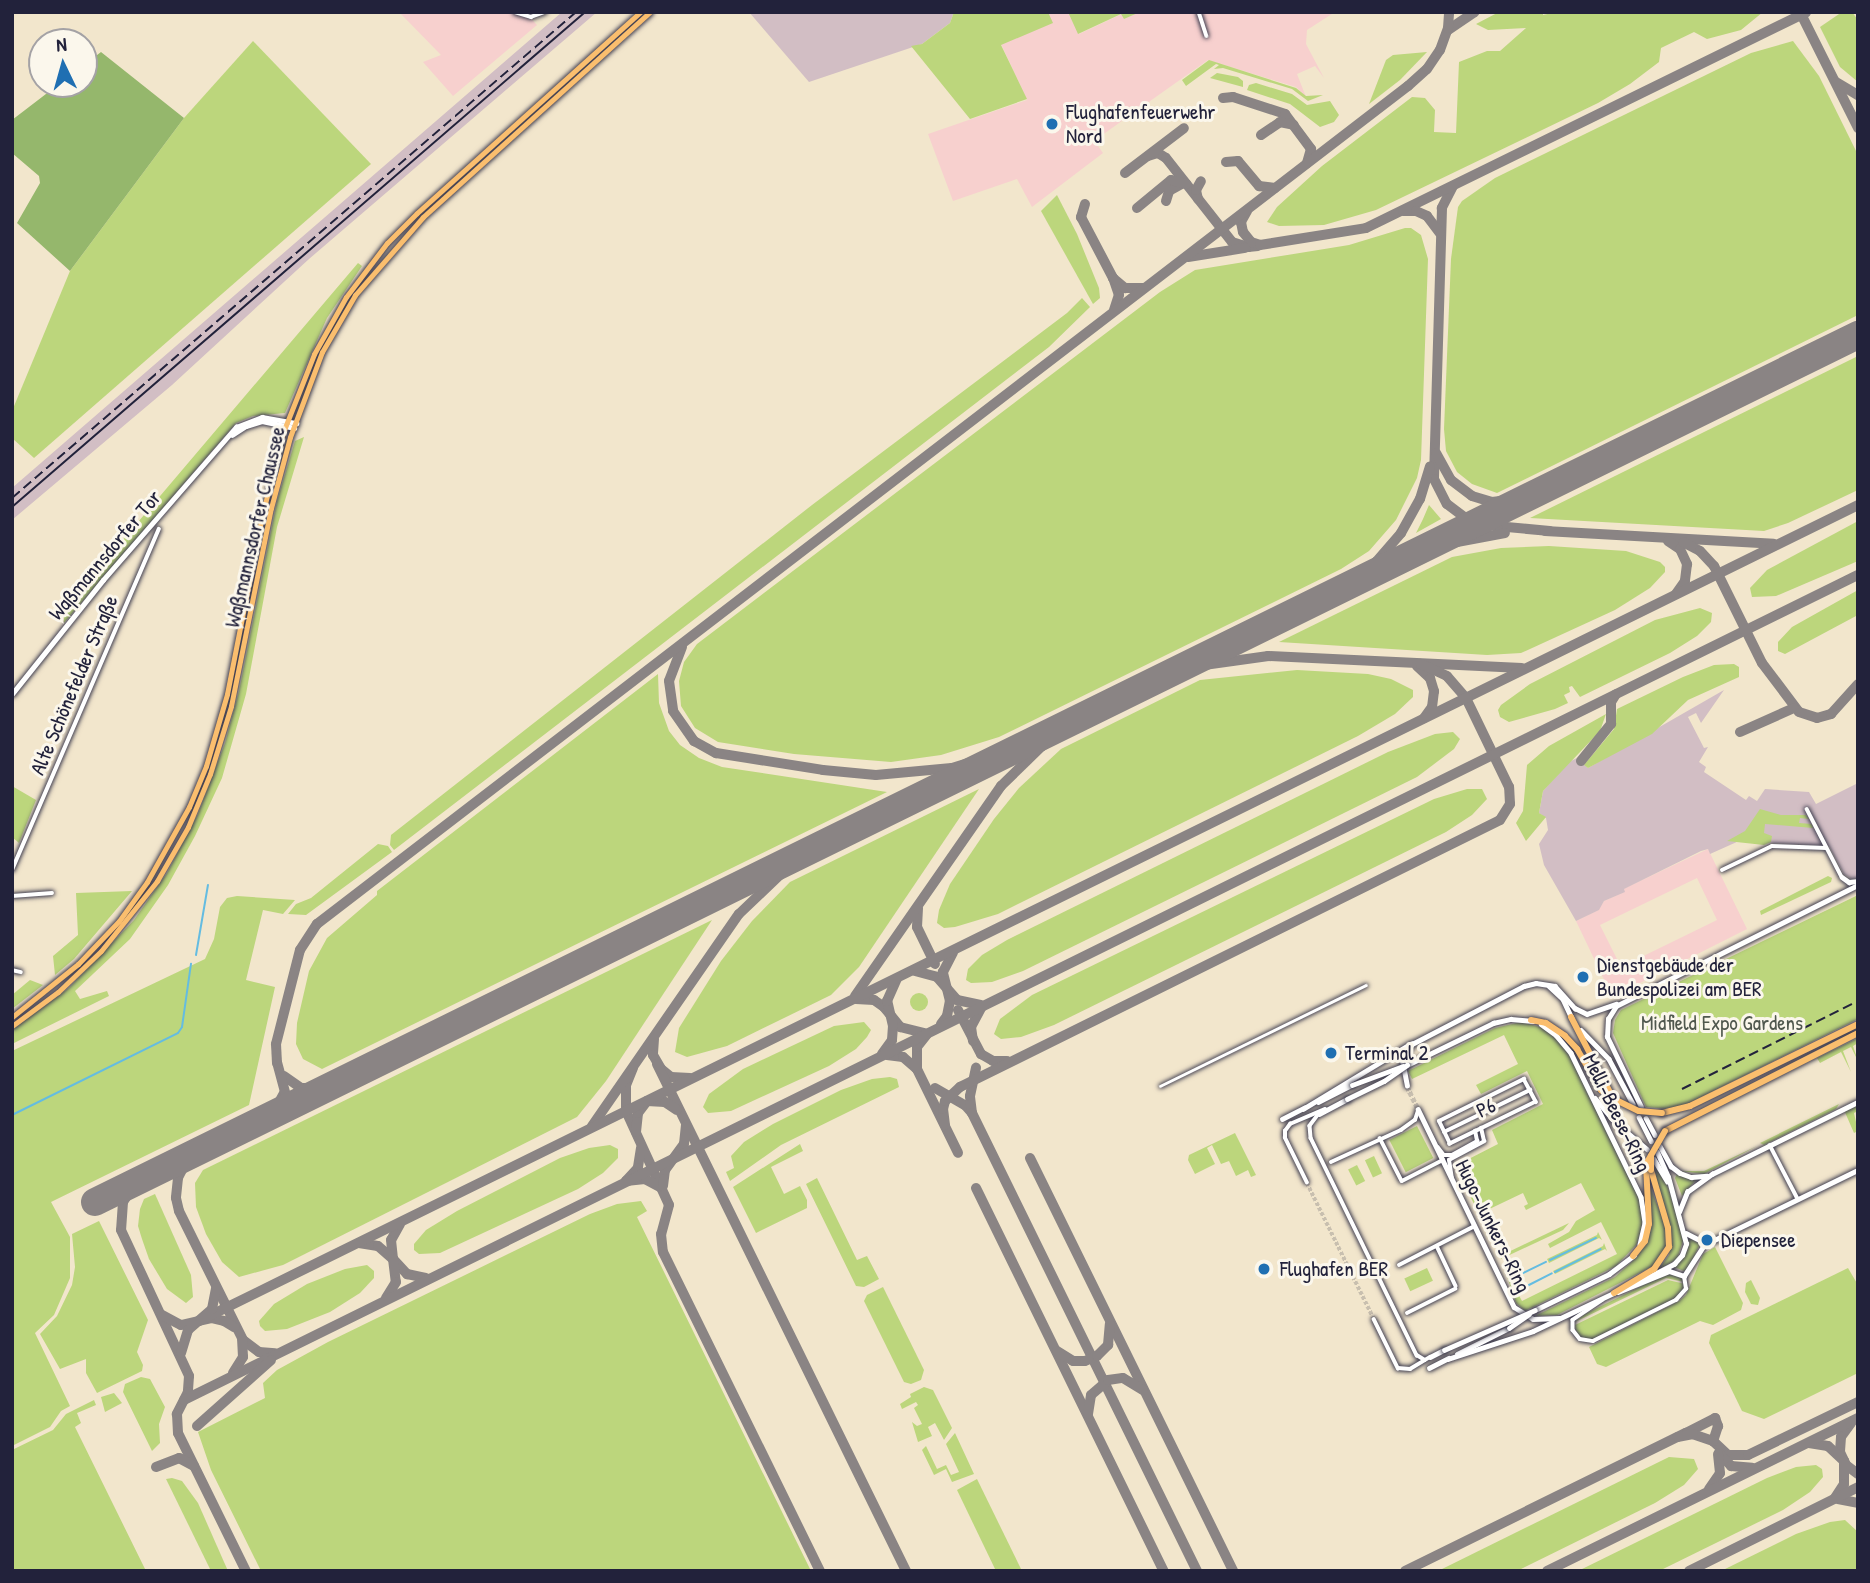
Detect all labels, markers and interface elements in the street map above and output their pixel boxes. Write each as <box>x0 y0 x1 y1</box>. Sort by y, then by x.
north arrow <box>28 28 98 98</box>
text: N <box>55 31 68 57</box>
place label: Flughafenfeuerwehr Nord <box>1066 99 1215 149</box>
marker: Flughafenfeuerwehr Nord <box>1044 116 1060 132</box>
street label: Waßmannsdorfer Chaussee <box>220 424 290 630</box>
street label: Waßmannsdorfer Tor <box>43 485 167 625</box>
street label: Alte Schönefelder Straße <box>25 591 123 779</box>
place label: Dienstgebäude der Bundespolizei am BER <box>1597 952 1762 1002</box>
marker: Dienstgebäude der Bundespolizei am BER <box>1575 969 1591 985</box>
park label: Midfield Expo Gardens <box>1641 1010 1803 1036</box>
place label: Terminal 2 <box>1345 1040 1428 1066</box>
marker: Terminal 2 <box>1323 1045 1339 1061</box>
street label: Melli-Beese-Ring <box>1578 1050 1656 1176</box>
street label: P6 <box>1472 1093 1500 1123</box>
street label: Hugo-Junkers-Ring <box>1450 1155 1536 1297</box>
place label: Diepensee <box>1721 1227 1796 1253</box>
marker: Diepensee <box>1699 1232 1715 1248</box>
place label: Flughafen BER <box>1280 1256 1388 1282</box>
marker: Flughafen BER <box>1254 1259 1274 1279</box>

